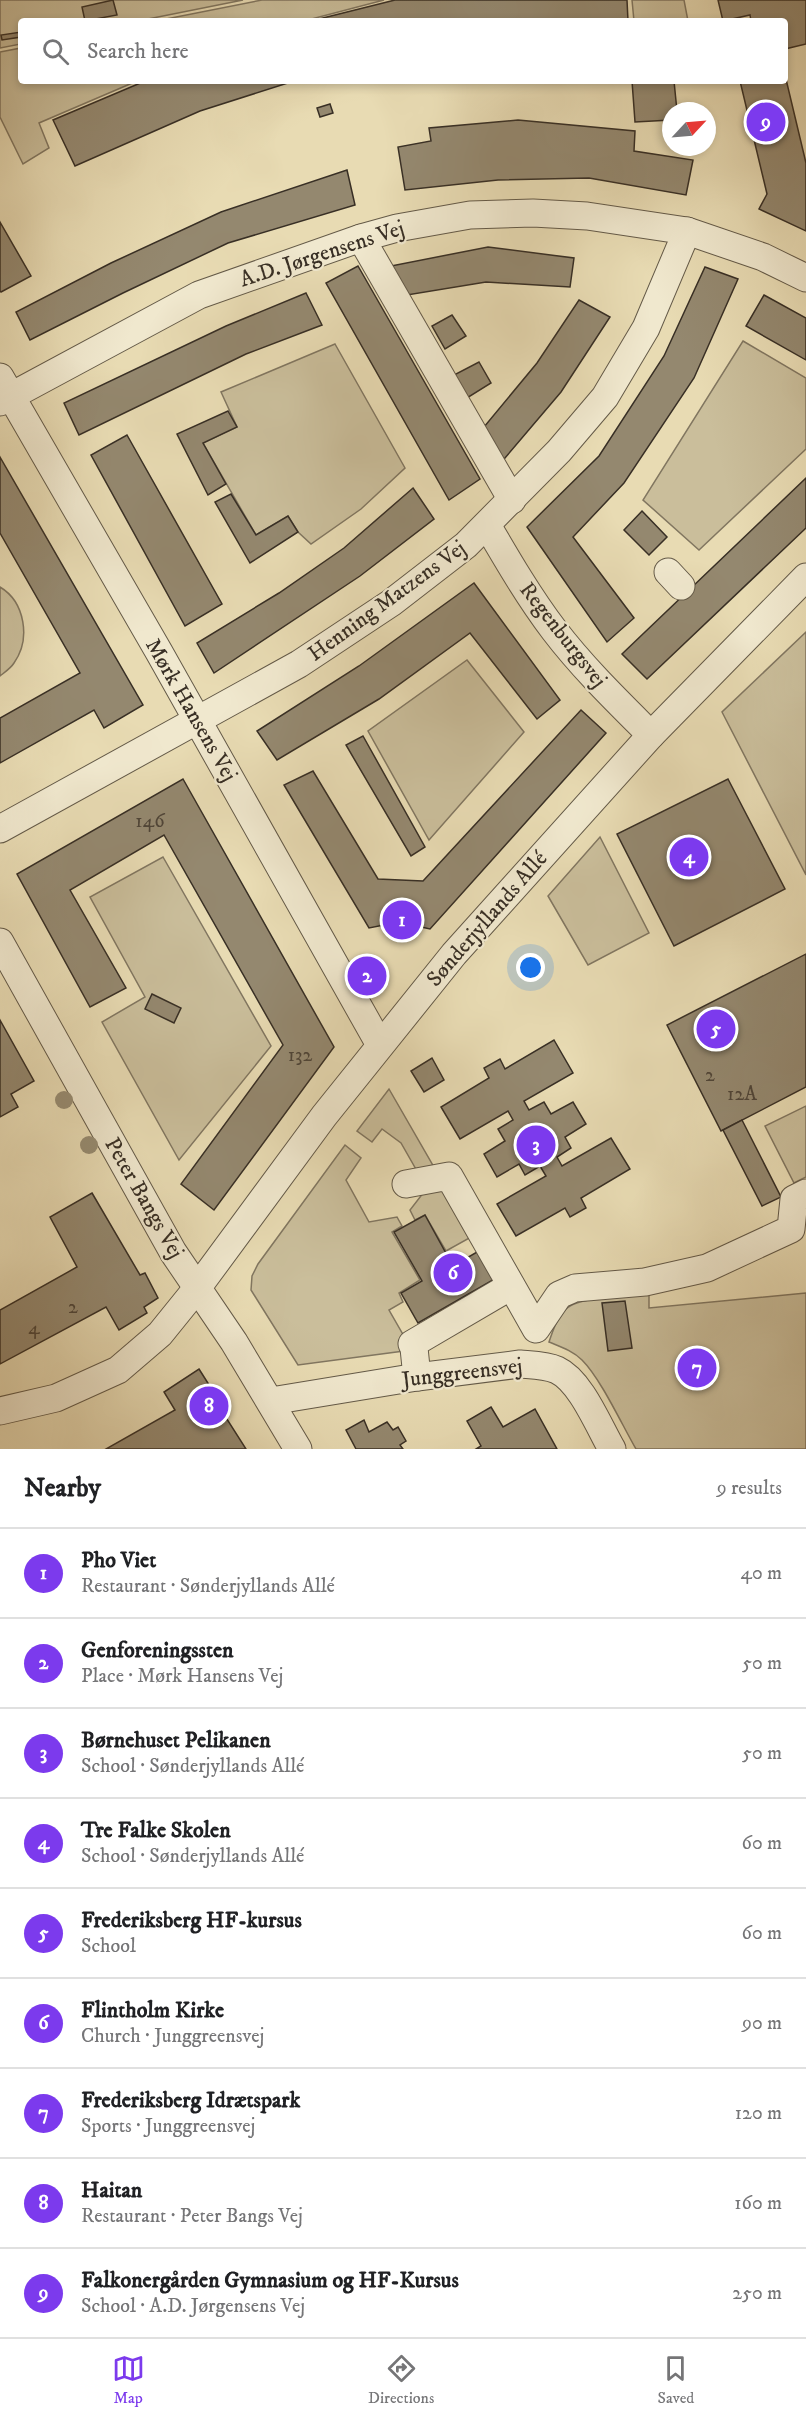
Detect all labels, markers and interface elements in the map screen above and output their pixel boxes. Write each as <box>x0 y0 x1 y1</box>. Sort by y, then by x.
search box <box>18 18 788 84</box>
icon: search <box>39 35 72 68</box>
text: Search here <box>87 38 189 65</box>
pin: 9 <box>746 100 786 144</box>
north arrow <box>662 102 716 156</box>
street label: A.D. Jørgensens Vej <box>236 215 408 293</box>
street label: Henning Matzens Vej <box>303 535 471 667</box>
street label: Regenburgsvej <box>514 577 612 693</box>
street label: Mørk Hansens Vej <box>139 634 243 786</box>
house number: 146 <box>135 809 165 834</box>
pin: 4 <box>670 834 708 880</box>
street label: Sønderjyllands Allé <box>421 846 553 992</box>
pin: 1 <box>382 898 422 942</box>
your location <box>516 953 545 982</box>
pin: 2 <box>348 954 386 998</box>
pin: 5 <box>696 1006 736 1052</box>
house number: 132 <box>288 1043 312 1068</box>
house number: 2 <box>705 1063 715 1088</box>
house number: 12A <box>727 1082 757 1107</box>
pin: 3 <box>516 1122 556 1168</box>
street label: Peter Bangs Vej <box>98 1133 190 1263</box>
pin: 6 <box>434 1250 472 1296</box>
house number: 2 <box>68 1295 78 1320</box>
house number: 4 <box>28 1316 40 1341</box>
pin: 7 <box>678 1346 716 1390</box>
street label: Junggreensvej <box>398 1352 524 1394</box>
pin: 8 <box>190 1384 228 1428</box>
text: Nearby <box>24 1472 101 1505</box>
text: 9 results <box>717 1476 782 1501</box>
text: Pho Viet <box>81 1547 156 1574</box>
text: 1 <box>40 1561 47 1586</box>
text: 40 m <box>740 1561 782 1586</box>
text: Restaurant · Sønderjyllands Allé <box>81 1574 335 1599</box>
text: Genforeningssten <box>81 1637 234 1664</box>
text: 2 <box>39 1651 48 1676</box>
text: 50 m <box>742 1651 782 1676</box>
text: Place · Mørk Hansens Vej <box>81 1664 283 1689</box>
text: Børnehuset Pelikanen <box>81 1727 271 1754</box>
text: 3 <box>40 1741 47 1766</box>
text: 50 m <box>742 1741 782 1766</box>
text: School · Sønderjyllands Allé <box>81 1754 304 1779</box>
text: Tre Falke Skolen <box>81 1817 231 1844</box>
text: 4 <box>38 1831 49 1856</box>
text: 60 m <box>742 1831 782 1856</box>
text: School · Sønderjyllands Allé <box>81 1844 304 1869</box>
text: Frederiksberg HF-kursus <box>81 1907 302 1934</box>
text: 5 <box>39 1921 48 1946</box>
text: 60 m <box>742 1921 782 1946</box>
text: School <box>81 1934 136 1959</box>
text: Flintholm Kirke <box>81 1997 224 2024</box>
text: 6 <box>38 2011 49 2036</box>
text: 90 m <box>742 2011 782 2036</box>
text: Church · Junggreensvej <box>81 2024 264 2049</box>
text: Frederiksberg Idrætspark <box>81 2087 300 2114</box>
text: 7 <box>38 2101 49 2126</box>
text: 120 m <box>735 2101 782 2126</box>
text: Sports · Junggreensvej <box>81 2114 255 2139</box>
text: Haitan <box>81 2177 142 2204</box>
text: 8 <box>38 2191 49 2216</box>
text: 160 m <box>734 2191 782 2216</box>
text: Restaurant · Peter Bangs Vej <box>81 2204 303 2229</box>
text: Falkonergården Gymnasium og HF-Kursus <box>81 2267 459 2294</box>
text: 9 <box>39 2281 48 2306</box>
text: 250 m <box>732 2281 782 2306</box>
text: School · A.D. Jørgensens Vej <box>81 2294 305 2319</box>
tab: Map <box>112 2352 145 2408</box>
tab: Directions <box>368 2352 434 2408</box>
tab: Saved <box>658 2352 694 2408</box>

